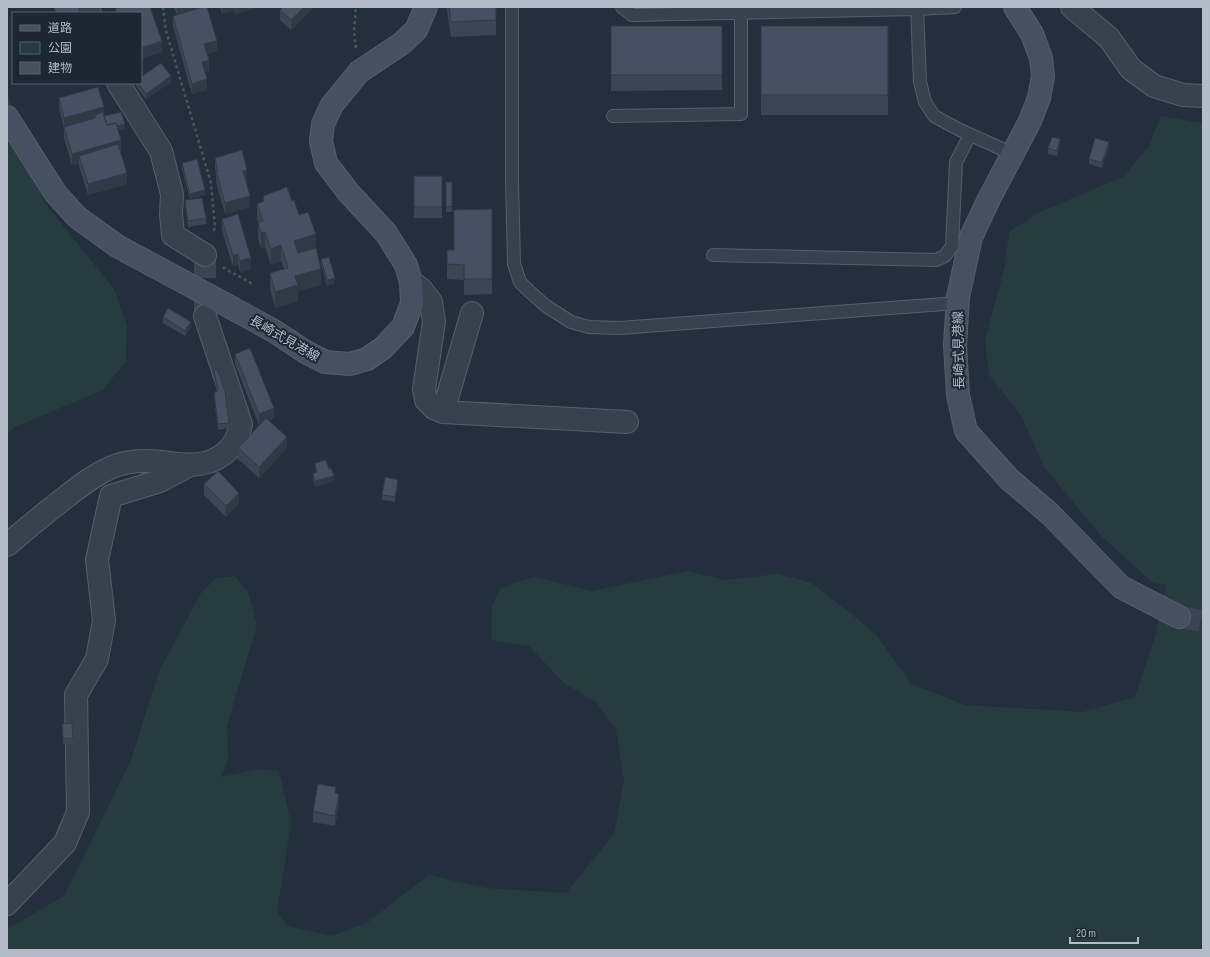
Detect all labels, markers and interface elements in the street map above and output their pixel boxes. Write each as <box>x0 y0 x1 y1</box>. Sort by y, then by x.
legend <box>12 12 142 84</box>
text: 道路 <box>48 21 72 36</box>
text: 公園 <box>48 41 72 56</box>
text: 建物 <box>48 61 72 76</box>
street label: 長崎式見港線 <box>950 311 968 389</box>
street label: 長崎式見港線 <box>247 312 322 365</box>
scale bar <box>1070 919 1138 945</box>
text: 20 m <box>1076 926 1096 941</box>

